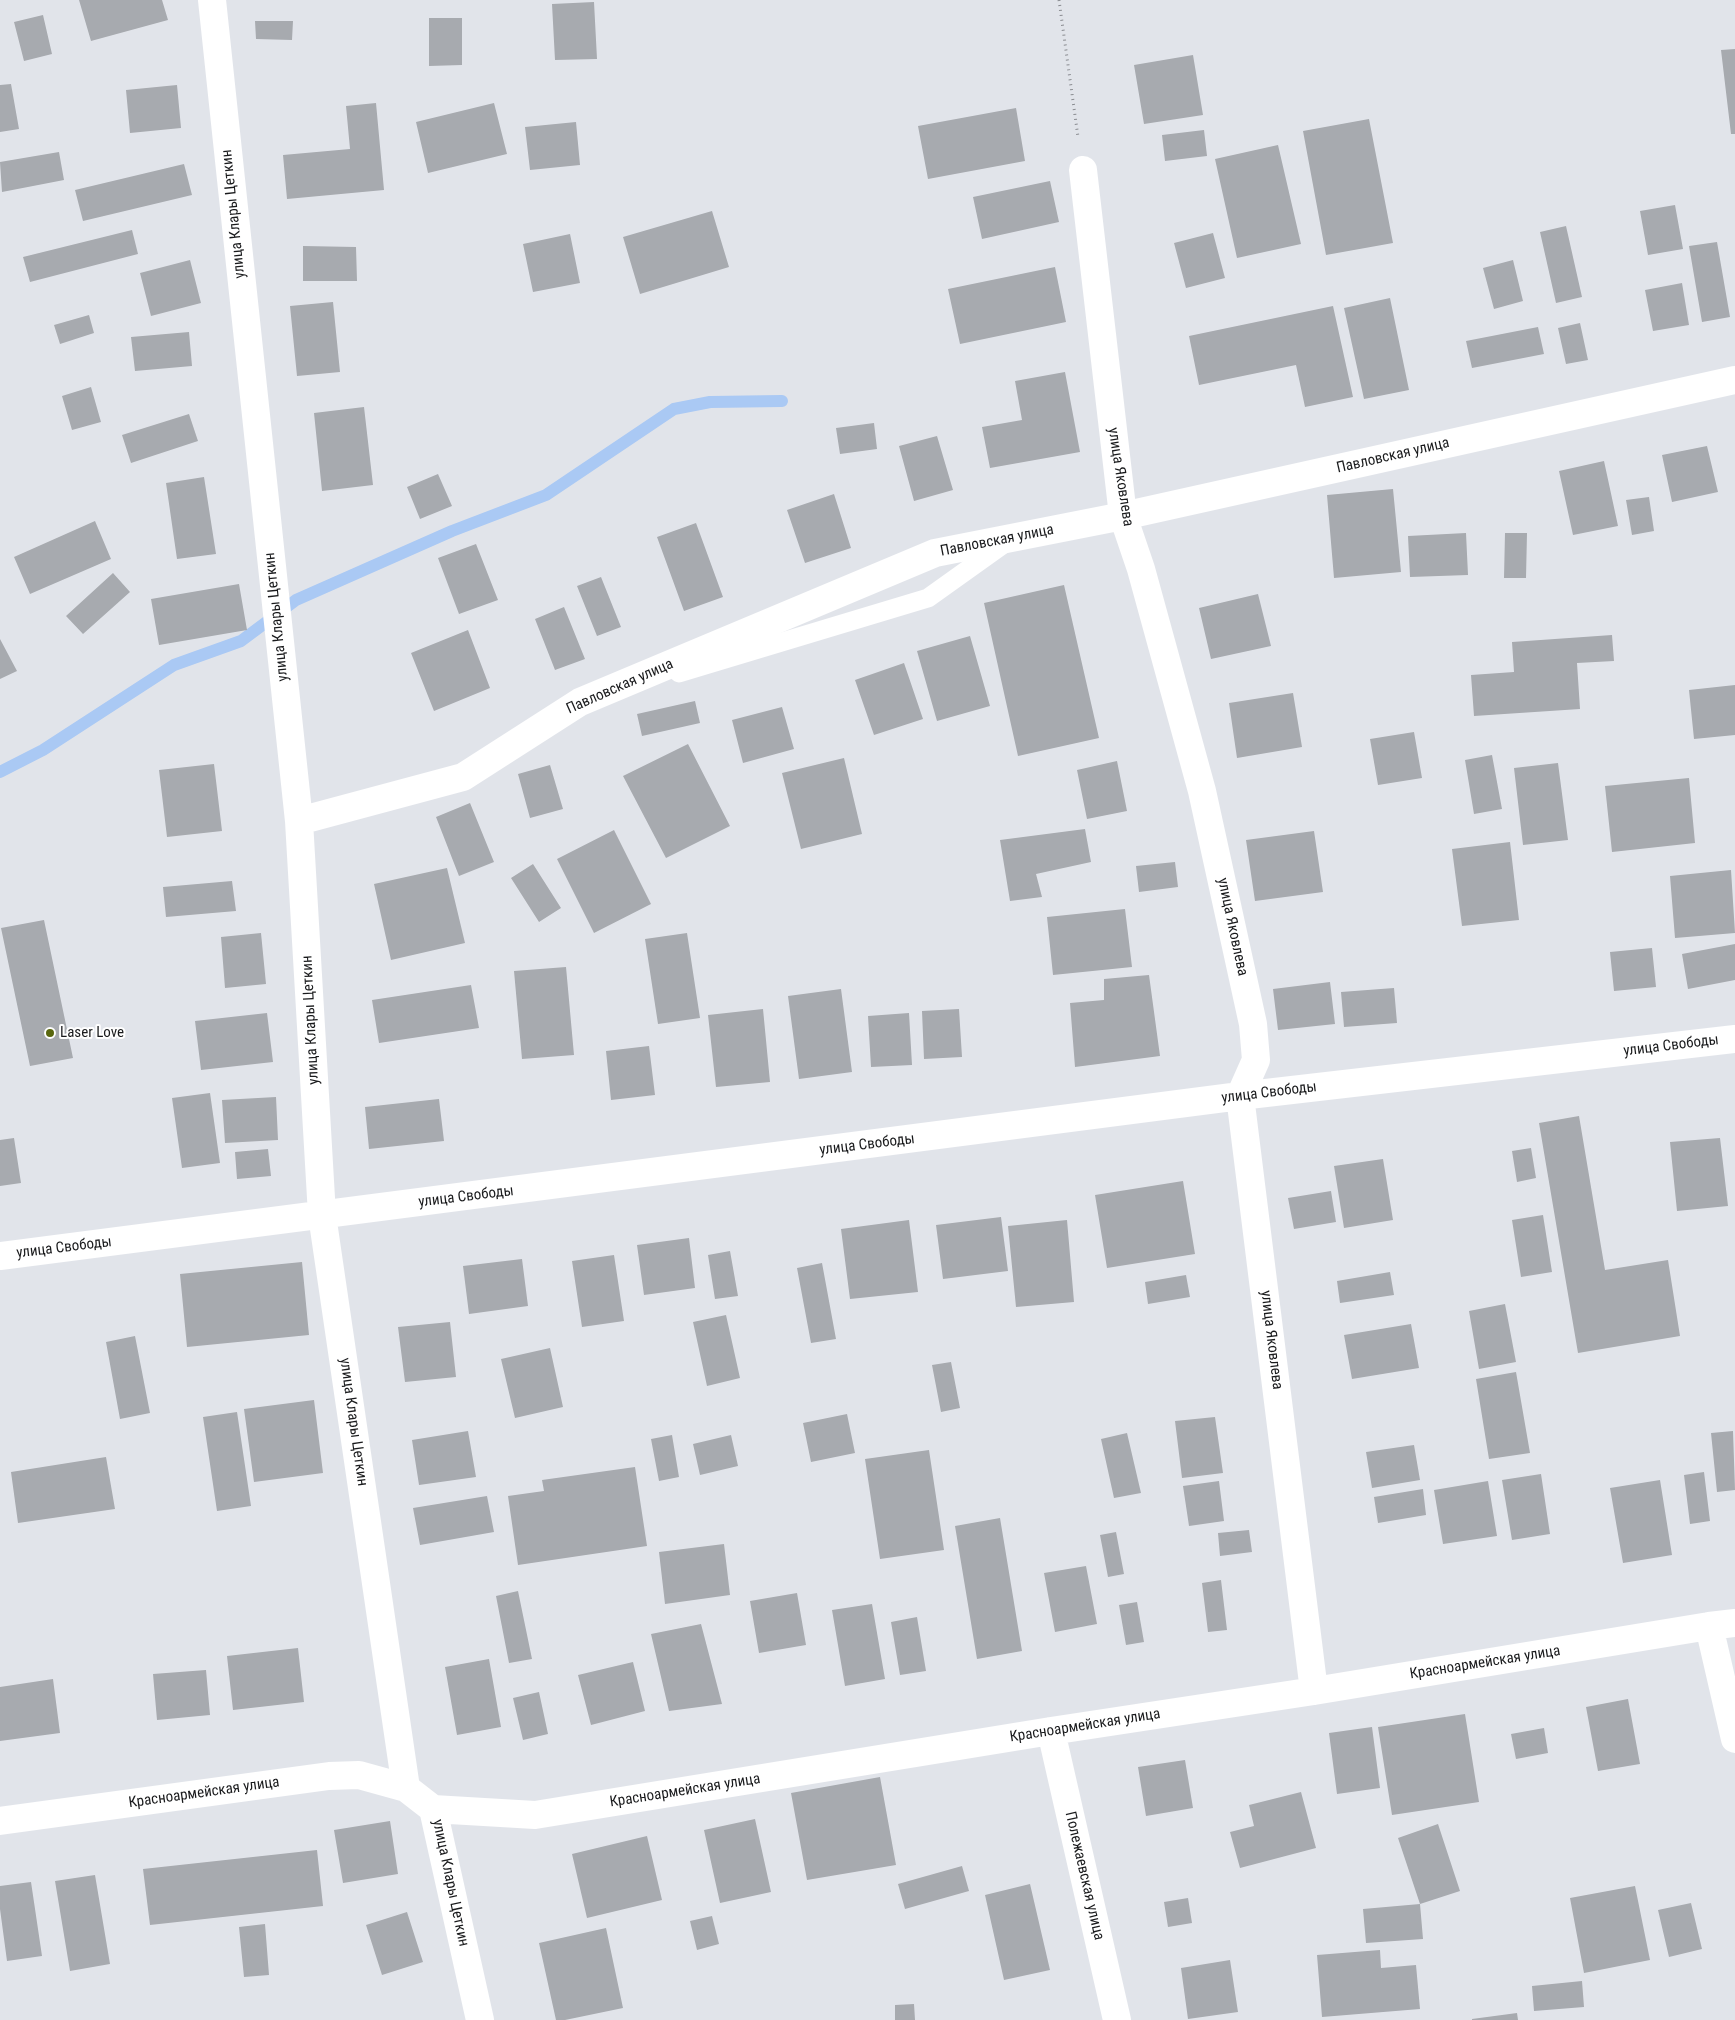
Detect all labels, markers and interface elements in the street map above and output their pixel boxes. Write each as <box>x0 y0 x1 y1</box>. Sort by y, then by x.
street label: улица Клары Цеткин <box>218 149 250 279</box>
street label: улица Яковлева <box>1103 426 1137 528</box>
street label: Павловская улица <box>1335 434 1451 478</box>
street label: Павловская улица <box>939 521 1055 561</box>
street label: улица Клары Цеткин <box>261 552 293 682</box>
street label: Павловская улица <box>564 655 676 719</box>
street label: улица Яковлева <box>1213 876 1251 978</box>
street label: улица Клары Цеткин <box>299 955 323 1085</box>
place label: Laser Love <box>60 1024 124 1042</box>
marker: Laser Love <box>44 1027 56 1039</box>
street label: улица Свободы <box>1622 1031 1720 1061</box>
street label: улица Свободы <box>1220 1078 1318 1108</box>
street label: улица Свободы <box>818 1130 916 1160</box>
street label: улица Свободы <box>417 1182 515 1212</box>
street label: улица Свободы <box>15 1233 113 1263</box>
street label: улица Яковлева <box>1256 1289 1286 1391</box>
street label: улица Клары Цеткин <box>335 1357 371 1487</box>
street label: Красноармейская улица <box>1408 1642 1562 1684</box>
street label: Красноармейская улица <box>1008 1705 1162 1747</box>
street label: Красноармейская улица <box>608 1770 762 1812</box>
street label: Красноармейская улица <box>127 1774 281 1812</box>
street label: Полежаевская улица <box>1060 1810 1108 1942</box>
street label: улица Клары Цеткин <box>428 1818 472 1948</box>

